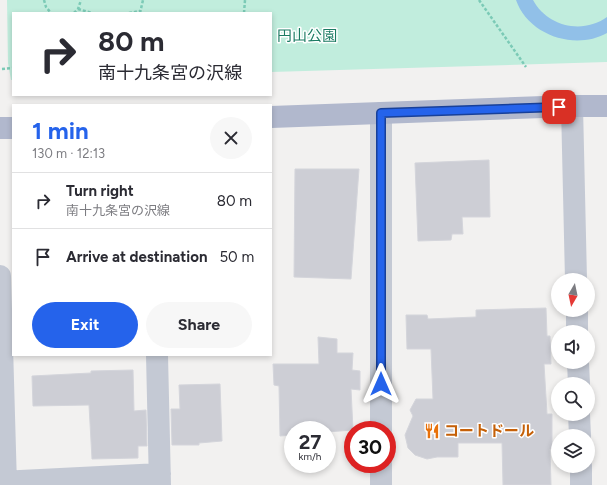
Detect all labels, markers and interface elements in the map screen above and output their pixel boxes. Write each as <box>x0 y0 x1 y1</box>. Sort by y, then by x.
text: 80 m <box>98 24 164 58</box>
park label: 円山公園 <box>277 27 337 45</box>
icon: right <box>32 28 84 80</box>
text: 南十九条宮の沢線 <box>98 62 242 84</box>
pin <box>542 90 576 124</box>
icon: arrive <box>548 96 570 118</box>
text: 1 min <box>32 116 89 145</box>
button: close <box>210 117 252 159</box>
text: 130 m · 12:13 <box>32 146 105 161</box>
text: Turn right <box>66 182 134 200</box>
icon: right <box>32 190 54 212</box>
text: 80 m <box>217 192 252 210</box>
text: 南十九条宮の沢線 <box>66 203 170 218</box>
icon: arrive <box>32 246 54 268</box>
text: Arrive at destination <box>66 248 207 266</box>
text: 50 m <box>219 248 254 266</box>
north arrow <box>551 273 595 317</box>
map controls <box>551 273 595 473</box>
button: Exit <box>32 302 138 348</box>
button: Share <box>146 302 252 348</box>
button: sound <box>551 325 595 369</box>
position arrow <box>360 363 402 405</box>
button: search <box>551 377 595 421</box>
speed limit sign: 30 <box>344 421 396 473</box>
restaurant icon: コートドール <box>423 422 441 440</box>
place label: コートドール <box>444 422 534 440</box>
button: layers <box>551 429 595 473</box>
text: 27 <box>299 430 321 454</box>
text: km/h <box>299 450 321 463</box>

